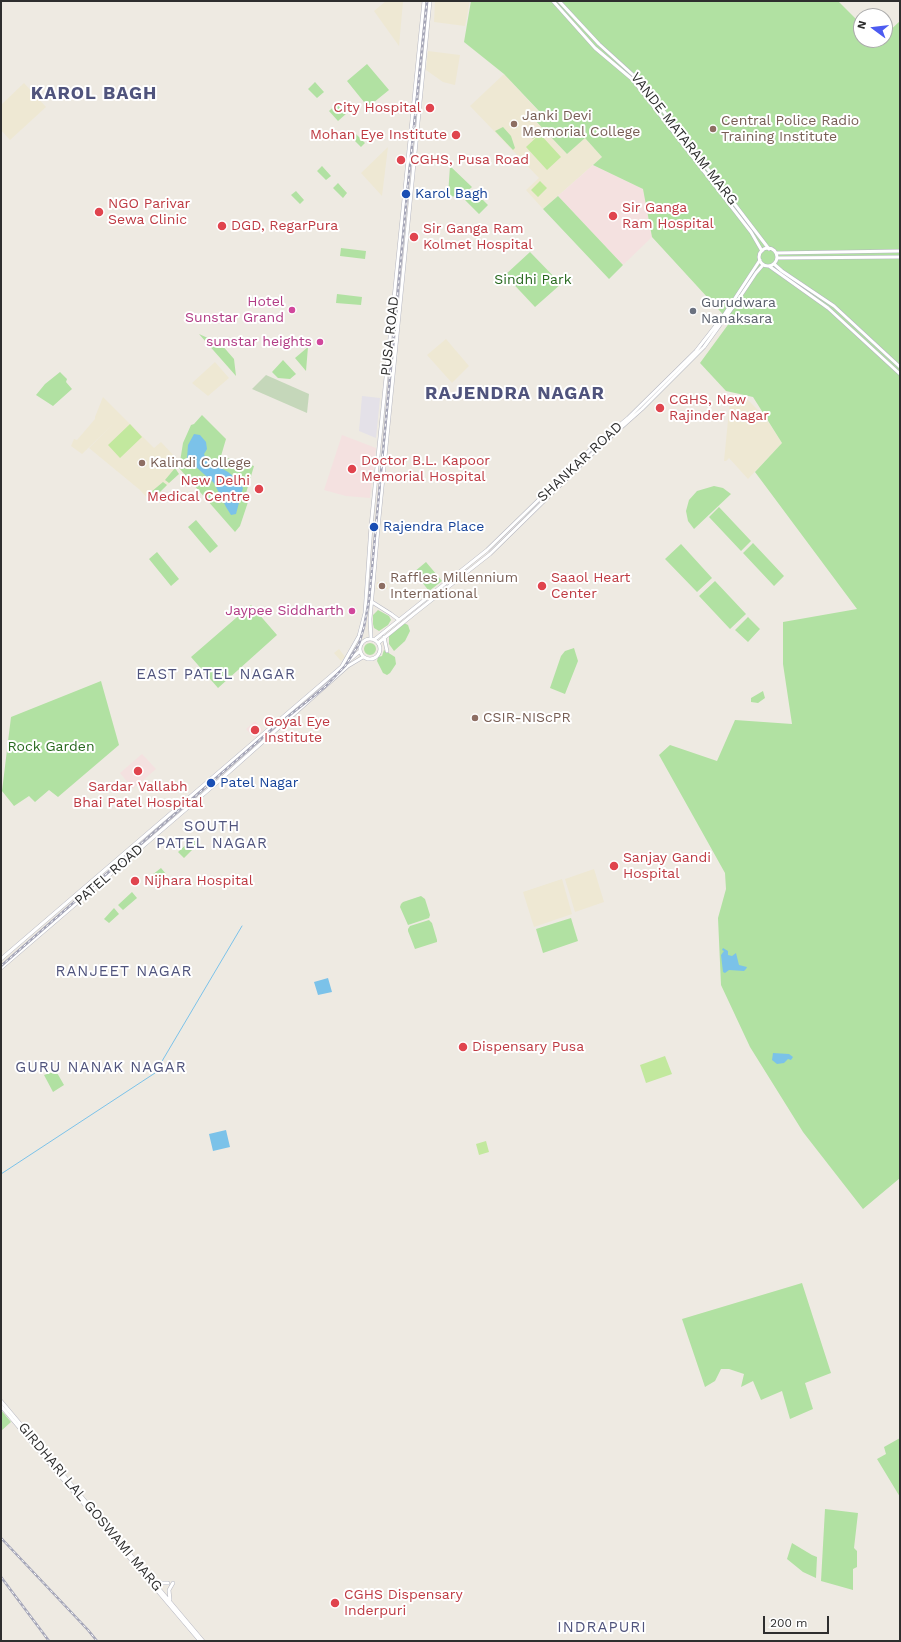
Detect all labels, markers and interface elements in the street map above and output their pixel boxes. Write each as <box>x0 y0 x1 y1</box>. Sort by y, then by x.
north arrow <box>853 8 893 48</box>
text: N <box>855 19 869 31</box>
street label: VANDE MATARAM MARG <box>627 69 741 209</box>
district label: KAROL BAGH <box>31 83 157 105</box>
place label: City Hospital <box>333 100 421 116</box>
marker: City Hospital <box>424 102 436 114</box>
place label: Janki Devi Memorial College <box>522 108 640 140</box>
place label: Central Police Radio Training Institute <box>721 113 859 146</box>
marker: Janki Devi Memorial College <box>509 119 519 129</box>
marker: Central Police Radio Training Institute <box>708 124 718 134</box>
place label: Mohan Eye Institute <box>310 127 447 143</box>
marker: Mohan Eye Institute <box>450 129 462 141</box>
place label: CGHS, Pusa Road <box>410 152 529 168</box>
marker: CGHS, Pusa Road <box>395 154 407 166</box>
place label: Karol Bagh <box>415 186 488 202</box>
marker: Karol Bagh <box>400 188 412 200</box>
place label: NGO Parivar Sewa Clinic <box>108 196 190 228</box>
place label: Sir Ganga Ram Hospital <box>622 200 714 232</box>
marker: NGO Parivar Sewa Clinic <box>93 206 105 218</box>
marker: Sir Ganga Ram Hospital <box>607 210 619 222</box>
place label: DGD, RegarPura <box>231 218 338 234</box>
marker: DGD, RegarPura <box>216 220 228 232</box>
place label: Sir Ganga Ram Kolmet Hospital <box>423 221 533 254</box>
marker: Sir Ganga Ram Kolmet Hospital <box>408 231 420 243</box>
park label: Sindhi Park <box>494 272 572 288</box>
place label: Hotel Sunstar Grand <box>185 294 284 326</box>
street label: PUSA ROAD <box>377 295 403 377</box>
place label: Gurudwara Nanaksara <box>701 295 776 328</box>
marker: Hotel Sunstar Grand <box>287 305 297 315</box>
marker: Gurudwara Nanaksara <box>688 306 698 316</box>
place label: sunstar heights <box>206 334 312 350</box>
marker: sunstar heights <box>315 337 325 347</box>
district label: RAJENDRA NAGAR <box>425 383 605 405</box>
place label: CGHS, New Rajinder Nagar <box>669 392 769 424</box>
marker: CGHS, New Rajinder Nagar <box>654 402 666 414</box>
street label: SHANKAR ROAD <box>534 418 626 506</box>
place label: Doctor B.L. Kapoor Memorial Hospital <box>361 453 490 486</box>
place label: Kalindi College <box>150 455 251 471</box>
marker: Kalindi College <box>137 458 147 468</box>
marker: Doctor B.L. Kapoor Memorial Hospital <box>346 463 358 475</box>
place label: New Delhi Medical Centre <box>147 473 250 506</box>
marker: New Delhi Medical Centre <box>253 483 265 495</box>
place label: Rajendra Place <box>383 519 484 535</box>
marker: Rajendra Place <box>368 521 380 533</box>
place label: Raffles Millennium International <box>390 570 518 602</box>
place label: Saaol Heart Center <box>551 570 630 602</box>
marker: Saaol Heart Center <box>536 580 548 592</box>
marker: Raffles Millennium International <box>377 581 387 591</box>
place label: Jaypee Siddharth <box>225 603 344 619</box>
marker: Jaypee Siddharth <box>347 606 357 616</box>
district label: EAST PATEL NAGAR <box>136 666 296 684</box>
place label: CSIR-NIScPR <box>483 710 571 726</box>
marker: CSIR-NIScPR <box>470 713 480 723</box>
place label: Goyal Eye Institute <box>264 714 330 746</box>
marker: Goyal Eye Institute <box>249 724 261 736</box>
park label: Rock Garden <box>7 739 95 755</box>
marker: Sardar Vallabh Bhai Patel Hospital <box>132 765 144 777</box>
place label: Patel Nagar <box>220 775 298 791</box>
marker: Patel Nagar <box>205 777 217 789</box>
place label: Sardar Vallabh Bhai Patel Hospital <box>73 779 203 812</box>
district label: SOUTH PATEL NAGAR <box>156 818 268 853</box>
street label: PATEL ROAD <box>71 841 147 909</box>
place label: Sanjay Gandi Hospital <box>623 850 711 882</box>
marker: Sanjay Gandi Hospital <box>608 860 620 872</box>
place label: Nijhara Hospital <box>144 873 253 889</box>
marker: Nijhara Hospital <box>129 875 141 887</box>
district label: RANJEET NAGAR <box>55 963 193 981</box>
place label: Dispensary Pusa <box>472 1039 584 1055</box>
marker: Dispensary Pusa <box>457 1041 469 1053</box>
district label: GURU NANAK NAGAR <box>15 1059 187 1077</box>
street label: GIRDHARI LAL GOSWAMI MARG <box>14 1419 166 1595</box>
place label: CGHS Dispensary Inderpuri <box>344 1587 463 1620</box>
marker: CGHS Dispensary Inderpuri <box>329 1597 341 1609</box>
scale bar <box>765 1608 831 1634</box>
text: 200 m <box>770 1616 807 1630</box>
district label: INDRAPURI <box>557 1619 647 1637</box>

